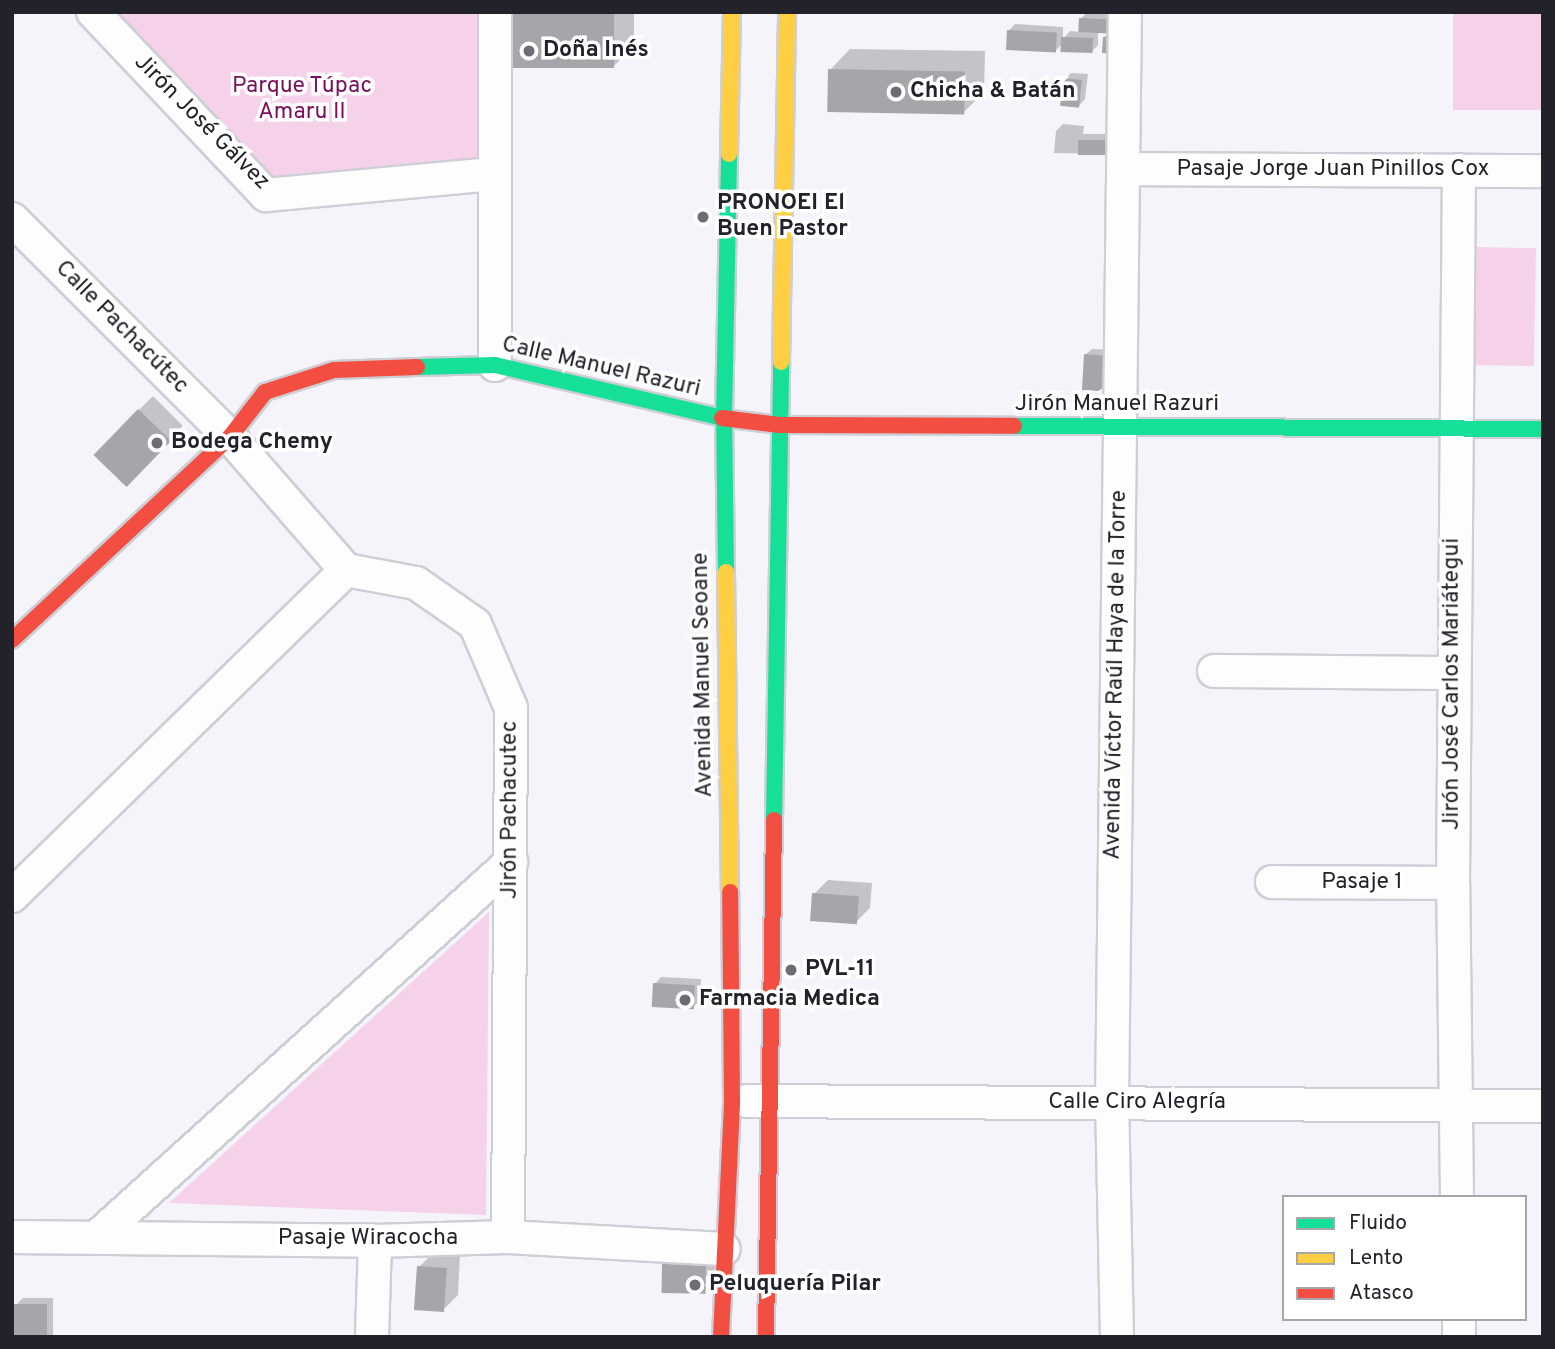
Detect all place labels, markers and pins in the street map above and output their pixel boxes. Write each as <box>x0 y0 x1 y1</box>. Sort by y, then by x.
place label: Doña Inés <box>543 37 649 65</box>
marker: Doña Inés <box>521 43 537 59</box>
place label: Chicha & Batán <box>910 78 1076 106</box>
marker: Chicha & Batán <box>888 84 904 100</box>
place label: PRONOEI El Buen Pastor <box>717 190 848 244</box>
marker: PRONOEI El Buen Pastor <box>695 209 711 225</box>
place label: Bodega Chemy <box>171 429 333 457</box>
marker: Bodega Chemy <box>149 435 165 451</box>
place label: PVL-11 <box>805 956 875 984</box>
marker: PVL-11 <box>783 962 799 978</box>
place label: Farmacia Medica <box>699 986 880 1014</box>
marker: Farmacia Medica <box>677 992 693 1008</box>
place label: Peluquería Pilar <box>709 1271 881 1299</box>
marker: Peluquería Pilar <box>687 1277 703 1293</box>

